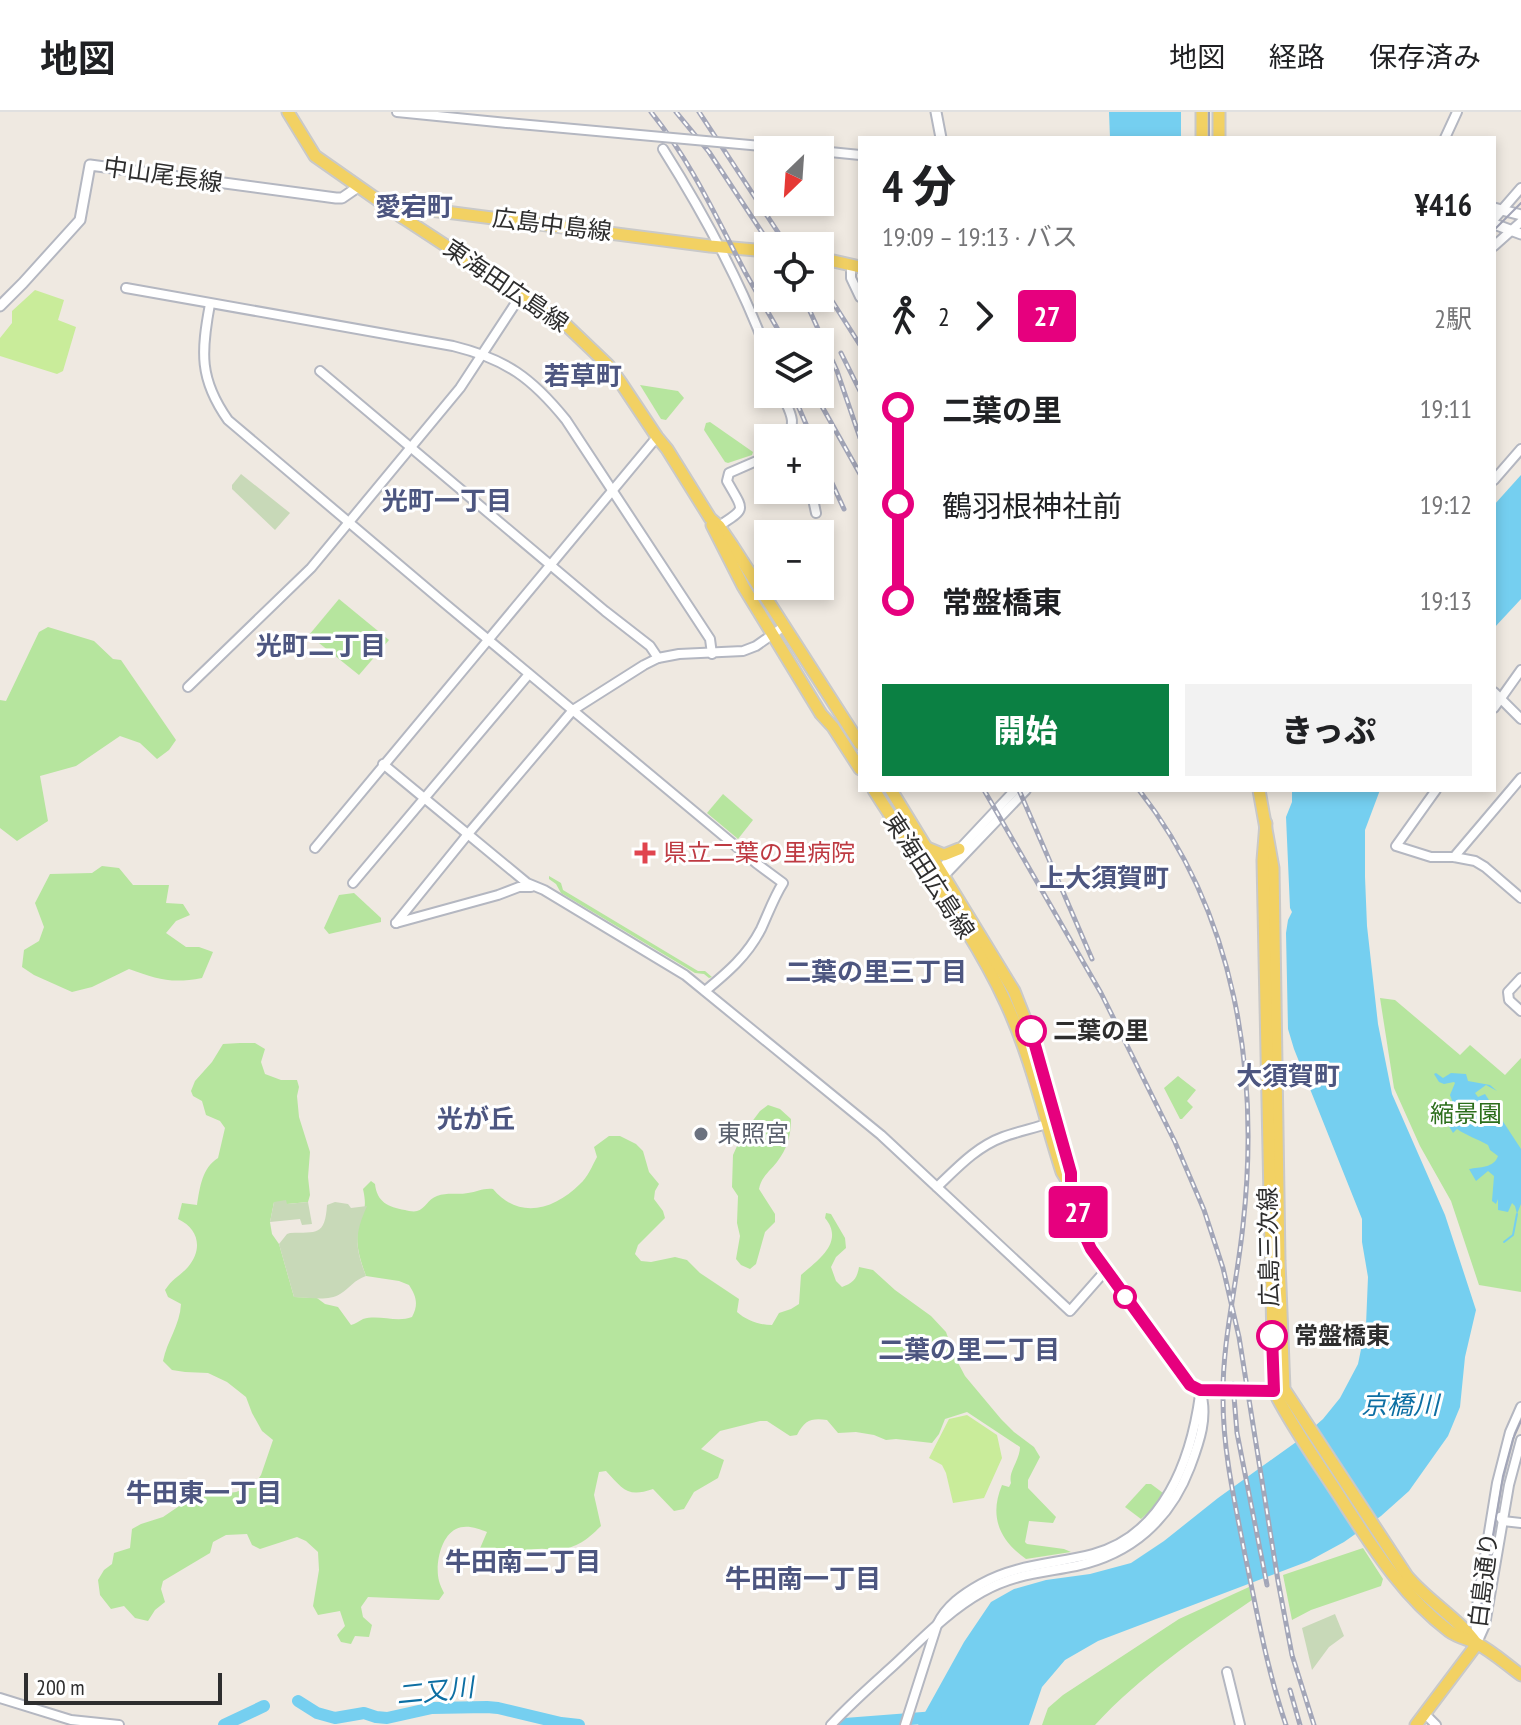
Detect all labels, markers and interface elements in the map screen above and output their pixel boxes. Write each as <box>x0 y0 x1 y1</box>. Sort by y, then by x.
text: 地図 <box>40 33 116 82</box>
text: 地図 <box>1169 38 1225 75</box>
text: 経路 <box>1269 38 1325 75</box>
text: 保存済み <box>1369 38 1481 75</box>
north arrow <box>754 136 834 216</box>
map controls <box>754 136 834 600</box>
street label: 中山尾長線 <box>101 151 225 198</box>
text: 4 分 <box>882 157 956 214</box>
text: ¥416 <box>1415 185 1472 224</box>
district label: 愛宕町 <box>375 190 453 223</box>
street label: 広島中島線 <box>491 202 614 247</box>
text: 19:09 – 19:13 · バス <box>882 220 1078 253</box>
street label: 東海田広島線 <box>438 232 575 339</box>
button: locate <box>754 232 834 312</box>
icon: walk <box>882 294 926 338</box>
icon: forward <box>962 294 1006 338</box>
text: 27 <box>1034 297 1060 334</box>
text: 2 <box>938 300 950 333</box>
text: 2駅 <box>1434 302 1472 335</box>
button: layers <box>754 328 834 408</box>
district label: 若草町 <box>544 359 622 392</box>
text: 二葉の里 <box>942 390 1062 429</box>
text: 19:11 <box>1420 392 1472 425</box>
button: + <box>754 424 834 504</box>
district label: 光町一丁目 <box>382 484 512 517</box>
text: 鶴羽根神社前 <box>942 486 1122 525</box>
text: 19:12 <box>1420 488 1472 521</box>
button: − <box>754 520 834 600</box>
text: 常盤橋東 <box>942 582 1062 621</box>
text: 19:13 <box>1420 584 1472 617</box>
district label: 光町二丁目 <box>256 629 386 662</box>
button: 開始 <box>882 684 1169 776</box>
button: きっぷ <box>1185 684 1472 776</box>
street label: 東海田広島線 <box>877 807 982 945</box>
place label: 県立二葉の里病院 <box>663 837 855 868</box>
marker: 県立二葉の里病院 <box>634 842 656 864</box>
district label: 上大須賀町 <box>1039 861 1169 894</box>
district label: 二葉の里三丁目 <box>785 955 967 988</box>
place label: 二葉の里 <box>1053 1015 1149 1046</box>
marker: 二葉の里 <box>1016 1016 1046 1046</box>
district label: 大須賀町 <box>1236 1059 1340 1092</box>
park label: 縮景園 <box>1430 1098 1502 1129</box>
district label: 光が丘 <box>437 1102 515 1135</box>
place label: 東照宮 <box>717 1118 789 1149</box>
marker: 東照宮 <box>692 1125 710 1143</box>
line badge: 27 <box>1042 1186 1114 1238</box>
street label: 広島三次線 <box>1252 1187 1285 1307</box>
text: 27 <box>1065 1193 1091 1230</box>
unlabelled marker <box>1114 1286 1136 1308</box>
place label: 常盤橋東 <box>1294 1320 1390 1351</box>
marker: 常盤橋東 <box>1257 1321 1287 1351</box>
district label: 二葉の里二丁目 <box>878 1333 1060 1366</box>
water label: 京橋川 <box>1361 1388 1442 1421</box>
district label: 牛田東一丁目 <box>126 1476 282 1509</box>
street label: 白島通り <box>1462 1530 1505 1629</box>
district label: 牛田南二丁目 <box>445 1545 601 1578</box>
district label: 牛田南一丁目 <box>725 1562 881 1595</box>
scale bar <box>24 1669 222 1705</box>
water label: 二又川 <box>394 1670 478 1711</box>
text: 200 m <box>36 1673 85 1701</box>

